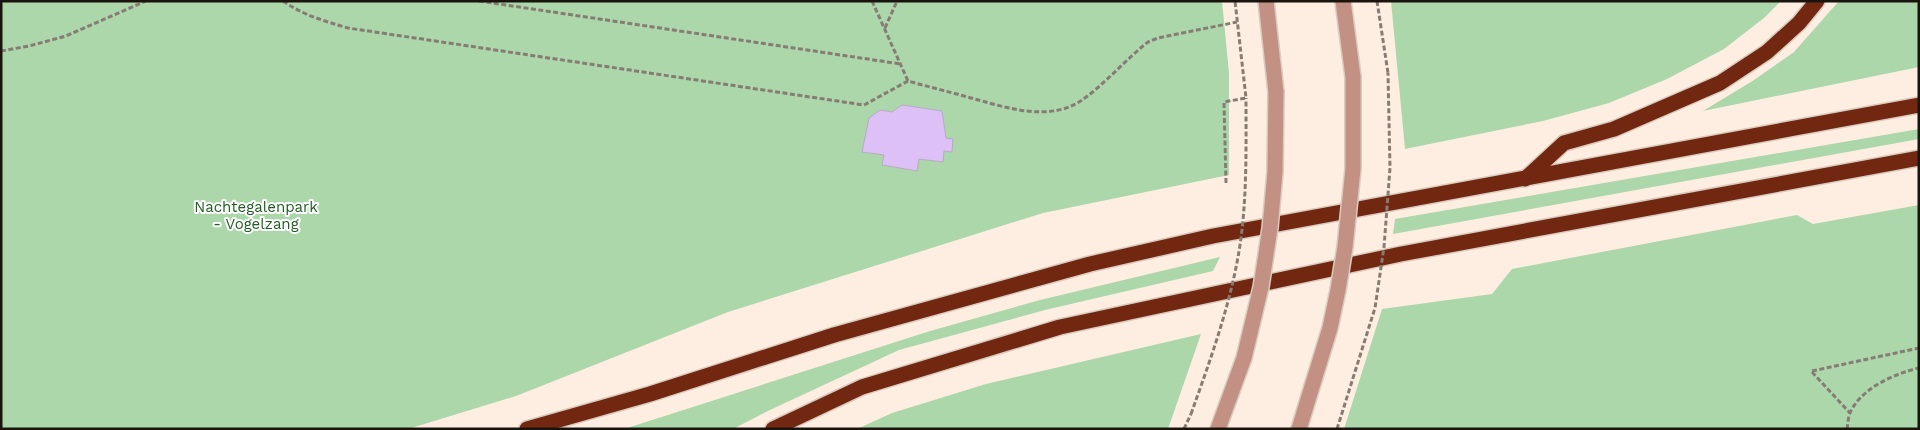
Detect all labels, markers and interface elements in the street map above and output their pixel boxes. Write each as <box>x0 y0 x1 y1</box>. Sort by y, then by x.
park label: Nachtegalenpark - Vogelzang <box>194 198 318 233</box>

